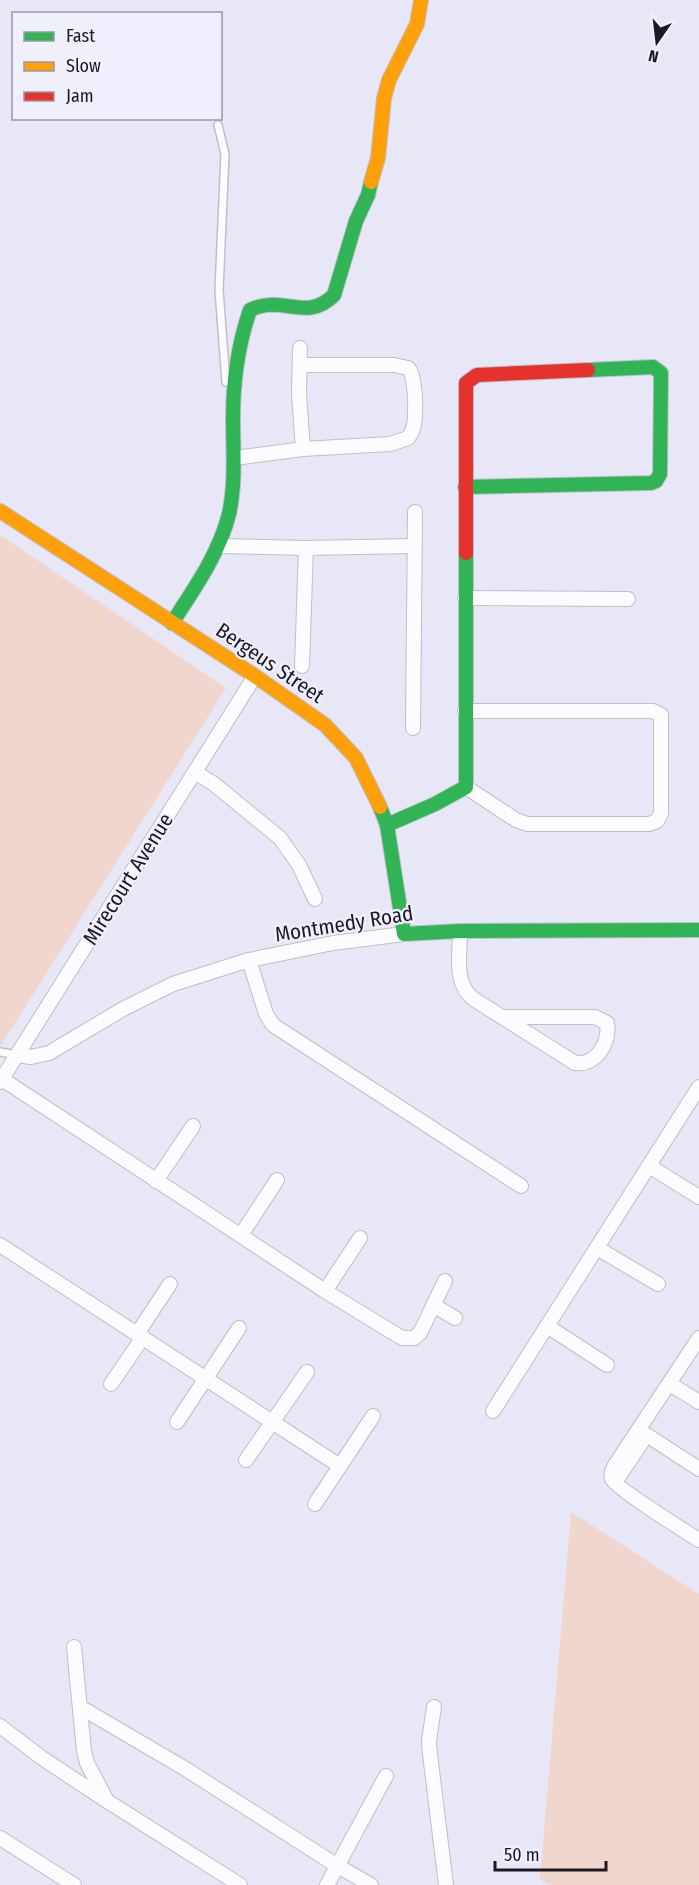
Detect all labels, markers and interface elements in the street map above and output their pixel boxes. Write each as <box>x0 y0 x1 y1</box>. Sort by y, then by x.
legend <box>12 12 222 120</box>
north arrow <box>627 12 687 72</box>
text: Fast <box>66 25 95 47</box>
text: N <box>647 46 660 66</box>
text: Slow <box>66 55 101 77</box>
text: Jam <box>66 85 94 107</box>
street label: Bergeus Street <box>211 617 329 709</box>
street label: Mirecourt Avenue <box>77 808 179 950</box>
street label: Montmedy Road <box>273 900 415 948</box>
scale bar <box>495 1834 606 1872</box>
text: 50 m <box>504 1844 540 1866</box>

